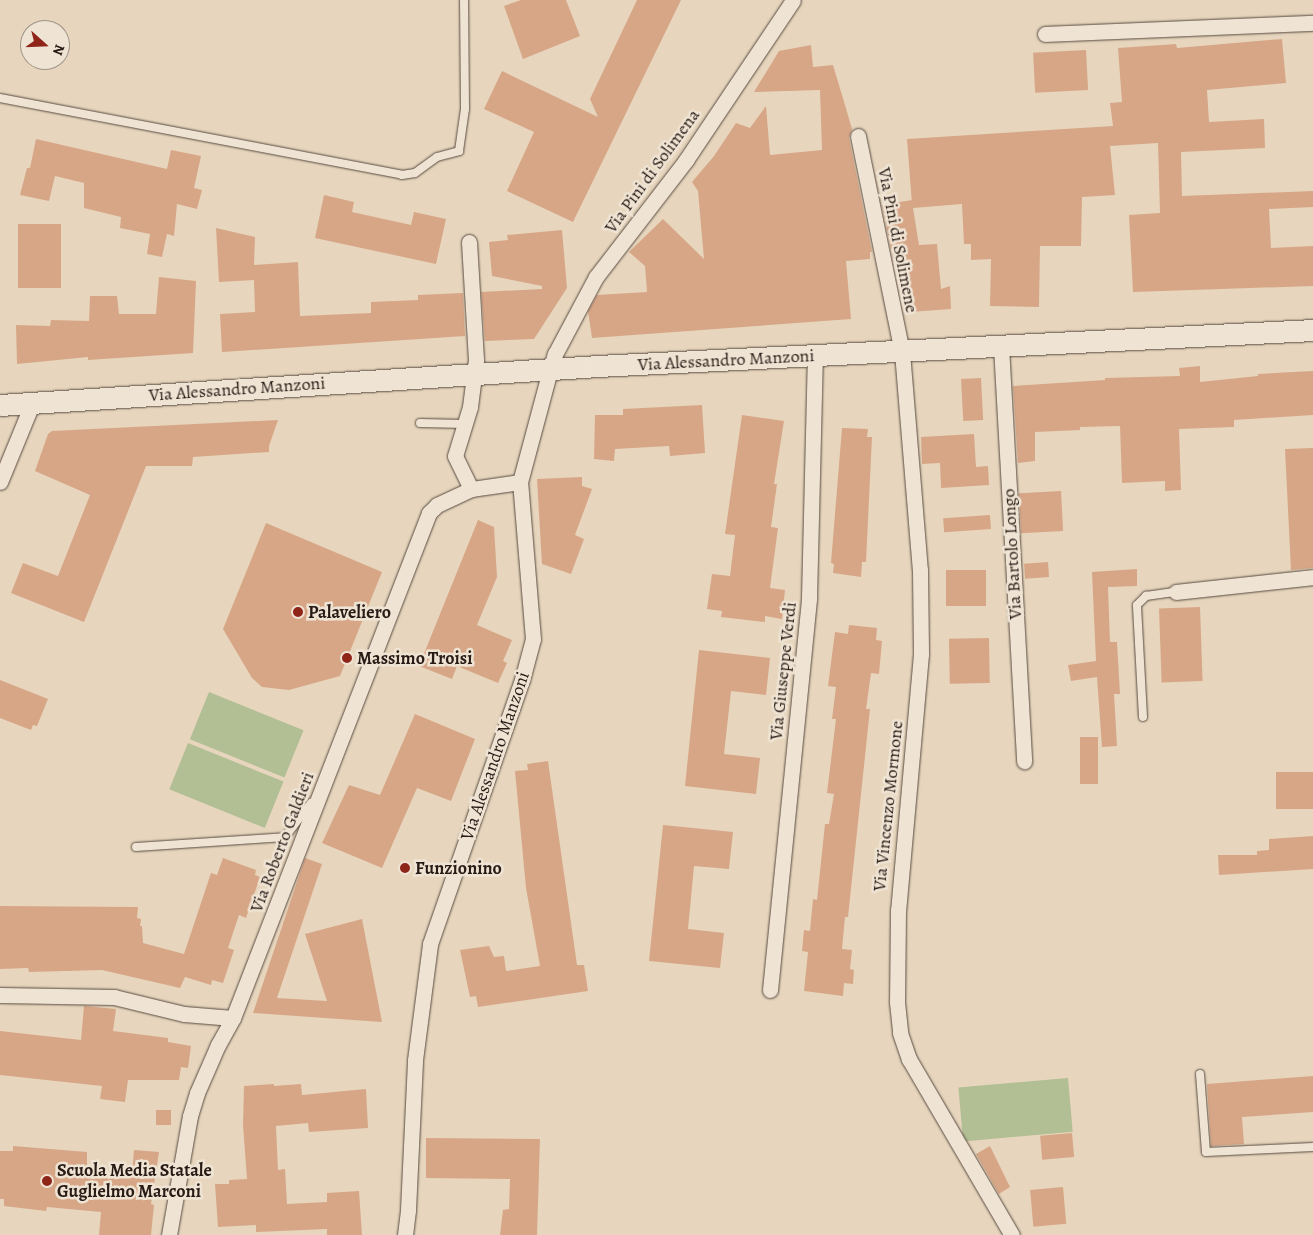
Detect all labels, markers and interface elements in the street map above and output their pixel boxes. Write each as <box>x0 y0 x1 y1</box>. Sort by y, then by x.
north arrow <box>20 20 70 70</box>
text: N <box>48 42 69 58</box>
street label: Via Pini di Solimena <box>600 105 704 237</box>
street label: Via Pini di Solimene <box>873 166 923 314</box>
street label: Via Alessandro Manzoni <box>637 345 815 375</box>
street label: Via Alessandro Manzoni <box>148 372 326 406</box>
street label: Via Bartolo Longo <box>998 488 1026 620</box>
place label: Palaveliero <box>308 601 391 623</box>
street label: Via Giuseppe Verdi <box>765 601 801 741</box>
marker: Palaveliero <box>292 606 304 618</box>
place label: Massimo Troisi <box>357 647 472 669</box>
marker: Massimo Troisi <box>341 652 353 664</box>
street label: Via Alessandro Manzoni <box>456 669 534 843</box>
street label: Via Vincenzo Mormone <box>868 720 908 892</box>
street label: Via Roberto Galdieri <box>245 769 319 915</box>
place label: Funzionino <box>415 857 502 879</box>
marker: Funzionino <box>399 862 411 874</box>
place label: Scuola Media Statale Guglielmo Marconi <box>57 1160 212 1202</box>
marker: Scuola Media Statale Guglielmo Marconi <box>41 1175 53 1187</box>

